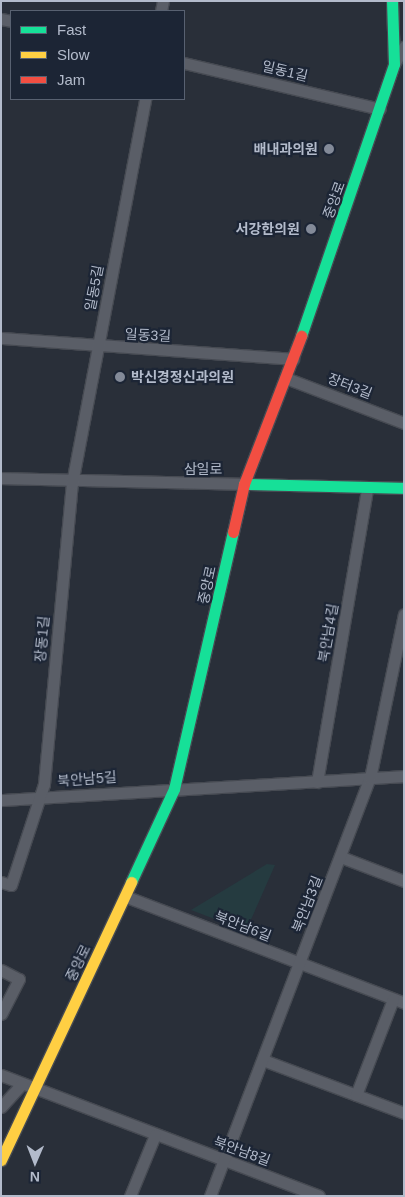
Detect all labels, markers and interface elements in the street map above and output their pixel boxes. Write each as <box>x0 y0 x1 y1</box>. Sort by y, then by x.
legend <box>10 10 185 100</box>
text: Fast <box>57 21 86 38</box>
text: Slow <box>57 46 90 63</box>
street label: 일동1길 <box>260 58 310 84</box>
text: Jam <box>57 71 85 88</box>
place label: 배내과의원 <box>254 141 318 157</box>
marker: 배내과의원 <box>322 142 336 156</box>
street label: 중앙로 <box>319 179 349 221</box>
place label: 서강한의원 <box>236 221 300 237</box>
marker: 서강한의원 <box>304 222 318 236</box>
street label: 일동5길 <box>81 264 107 312</box>
street label: 일동3길 <box>124 325 172 345</box>
place label: 박신경정신과의원 <box>131 369 234 385</box>
marker: 박신경정신과의원 <box>113 370 127 384</box>
street label: 장터3길 <box>325 370 375 402</box>
street label: 삼일로 <box>184 461 222 477</box>
street label: 중앙로 <box>195 564 219 606</box>
street label: 북안남4길 <box>315 602 341 664</box>
street label: 장동1길 <box>32 615 52 663</box>
street label: 북안남5길 <box>57 769 117 789</box>
street label: 북안남3길 <box>289 873 325 935</box>
street label: 북안남6길 <box>212 908 274 944</box>
street label: 중앙로 <box>62 942 94 984</box>
street label: 북안남8길 <box>211 1133 273 1169</box>
north arrow <box>10 1137 60 1187</box>
text: N <box>30 1169 40 1185</box>

